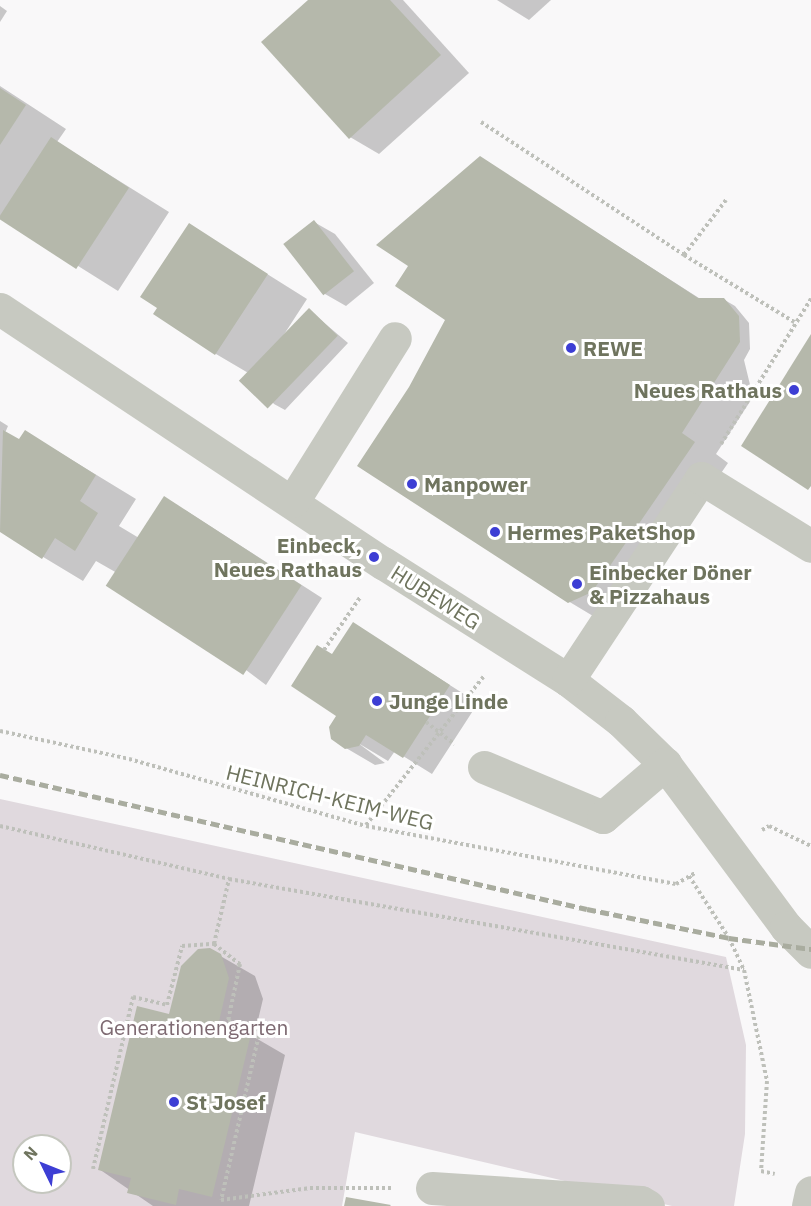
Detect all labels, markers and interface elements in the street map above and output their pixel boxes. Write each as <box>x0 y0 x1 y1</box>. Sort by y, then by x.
place label: REWE <box>583 335 643 361</box>
marker: REWE <box>564 341 578 355</box>
place label: Neues Rathaus <box>634 377 782 403</box>
marker: Neues Rathaus <box>787 383 801 397</box>
place label: Manpower <box>424 471 528 497</box>
marker: Manpower <box>405 477 419 491</box>
place label: Hermes PaketShop <box>507 519 696 545</box>
marker: Hermes PaketShop <box>488 525 502 539</box>
place label: Einbeck, Neues Rathaus <box>214 532 362 582</box>
marker: Einbeck, Neues Rathaus <box>367 550 381 564</box>
place label: Einbecker Döner & Pizzahaus <box>589 559 752 609</box>
street label: HUBEWEG <box>387 560 485 634</box>
marker: Einbecker Döner & Pizzahaus <box>570 577 584 591</box>
place label: Junge Linde <box>389 688 508 714</box>
marker: Junge Linde <box>370 694 384 708</box>
street label: HEINRICH-KEIM-WEG <box>224 759 436 835</box>
park label: Generationengarten <box>100 1014 288 1040</box>
place label: St Josef <box>186 1089 266 1115</box>
marker: St Josef <box>167 1095 181 1109</box>
north arrow <box>12 1134 72 1194</box>
text: N <box>19 1142 42 1164</box>

